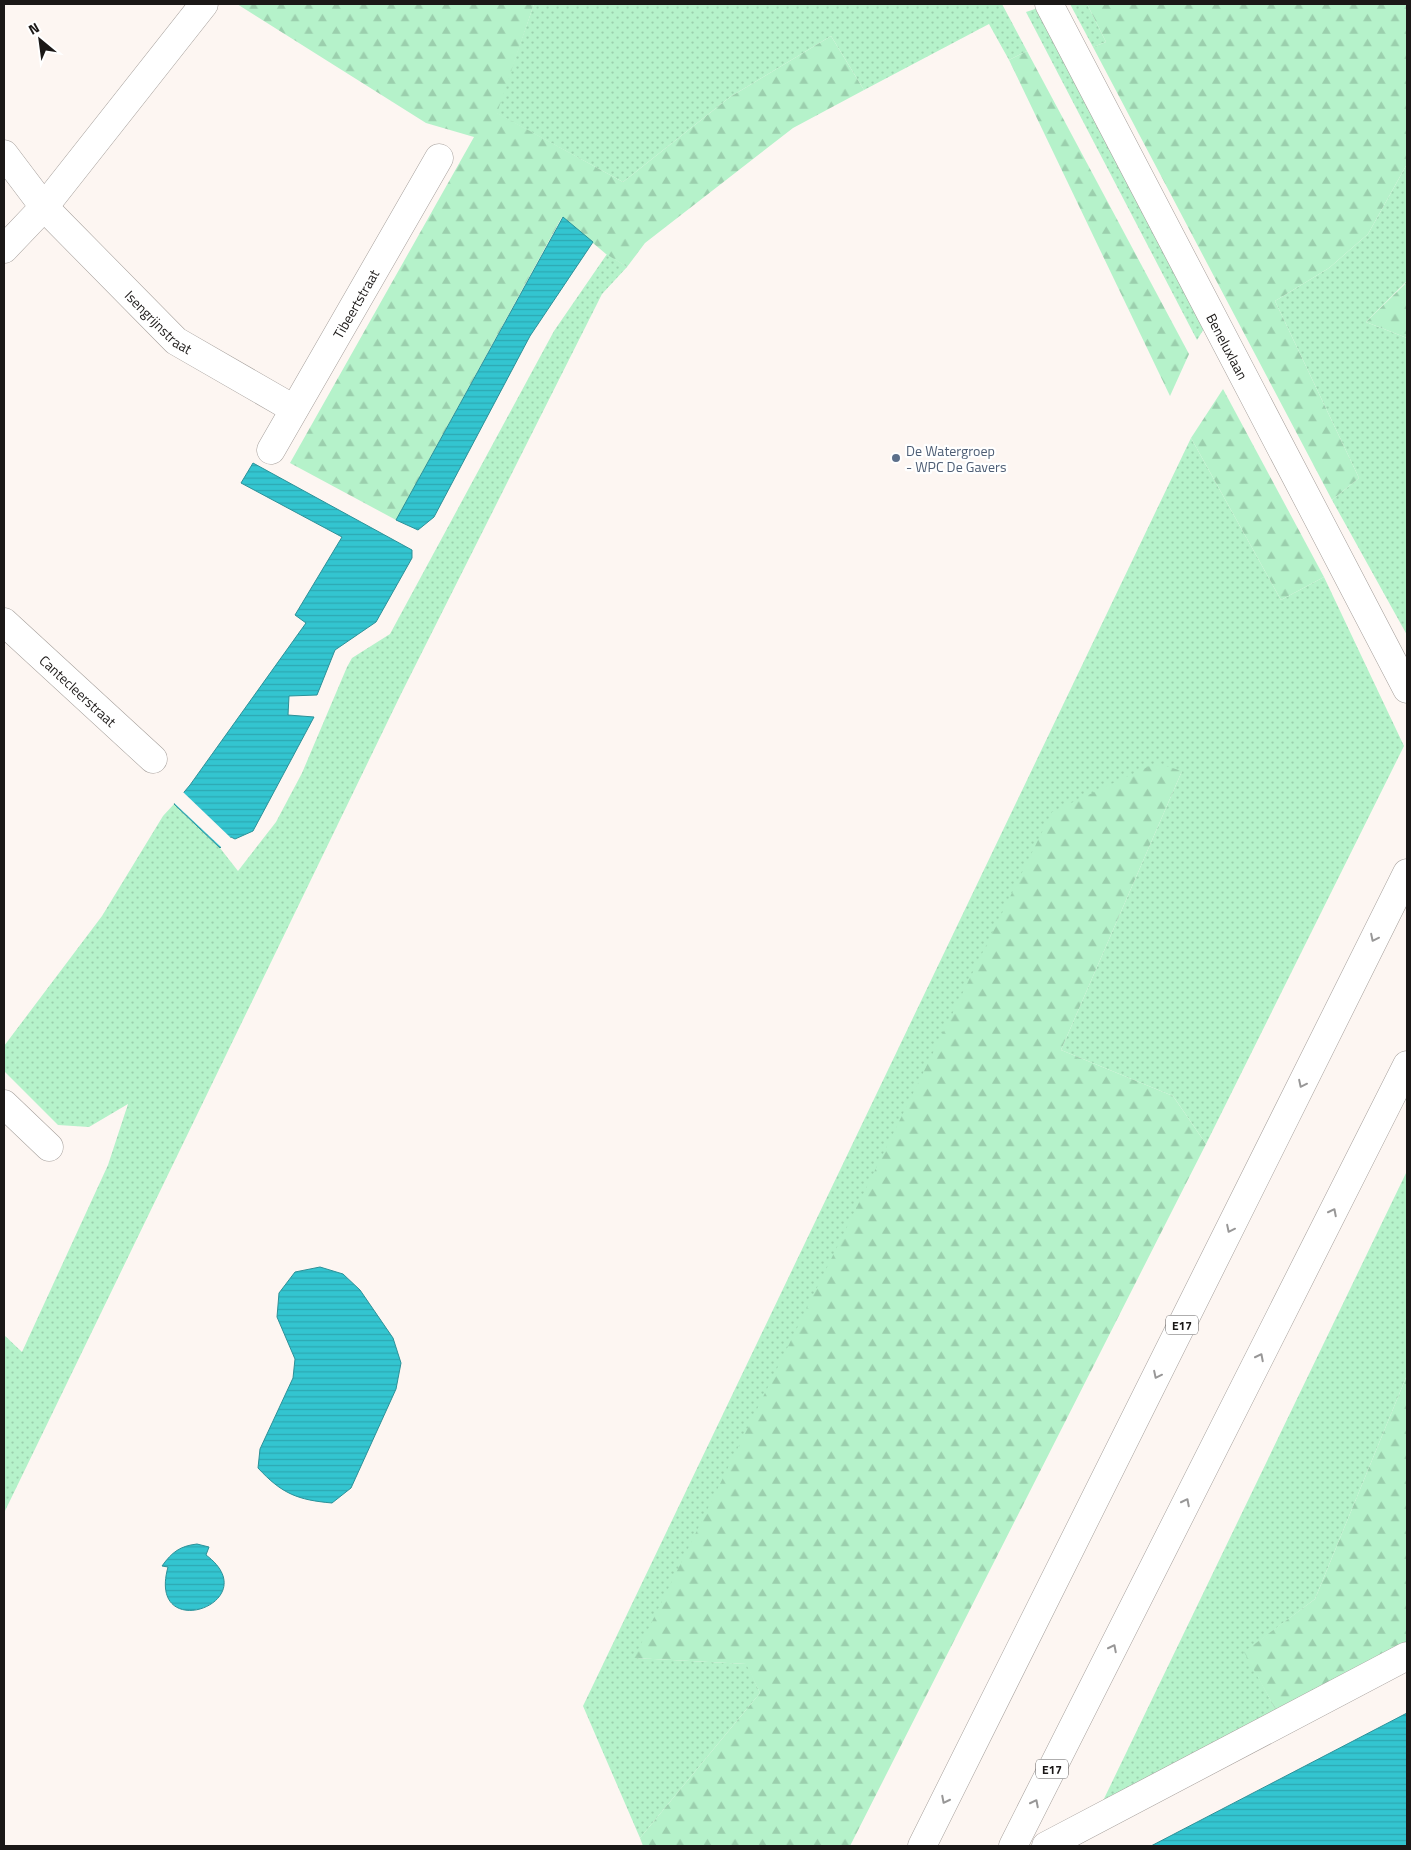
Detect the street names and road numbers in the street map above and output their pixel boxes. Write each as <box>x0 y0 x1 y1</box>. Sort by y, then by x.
street label: Tibeertstraat <box>327 265 384 342</box>
street label: Isengrijnstraat <box>121 285 196 359</box>
street label: Beneluxlaan <box>1202 309 1254 383</box>
street label: Cantecleerstraat <box>35 650 121 731</box>
road number: E17 <box>1166 1316 1198 1334</box>
road number: E17 <box>1036 1760 1068 1778</box>

